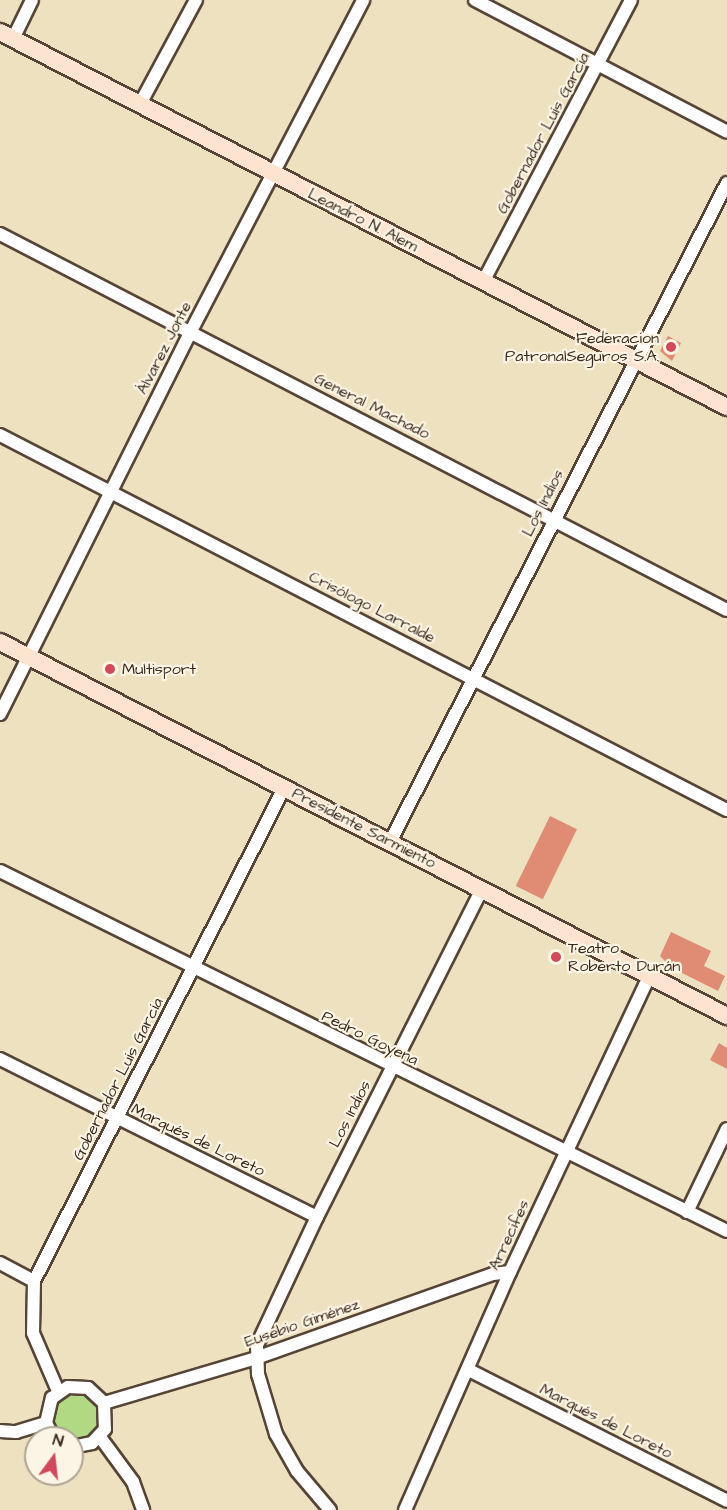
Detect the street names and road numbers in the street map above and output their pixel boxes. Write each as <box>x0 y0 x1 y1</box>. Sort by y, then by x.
street label: Gobernador Luís García <box>492 49 594 217</box>
street label: Leandro N. Alem <box>305 184 421 256</box>
street label: Álvarez Jonte <box>132 298 196 398</box>
street label: General Machado <box>311 369 433 443</box>
street label: Los Indios <box>518 466 568 540</box>
street label: Crisólogo Larralde <box>306 567 438 647</box>
street label: Presidente Sarmiento <box>289 783 439 873</box>
street label: Gobernador Luís García <box>69 994 167 1164</box>
street label: Pedro Goyena <box>319 1006 421 1070</box>
street label: Los Indios <box>325 1077 375 1151</box>
street label: Marqués de Loreto <box>128 1099 268 1181</box>
street label: Arrecifes <box>484 1197 534 1273</box>
street label: Eusebio Giménez <box>242 1294 362 1352</box>
street label: Marqués de Loreto <box>537 1379 675 1463</box>

